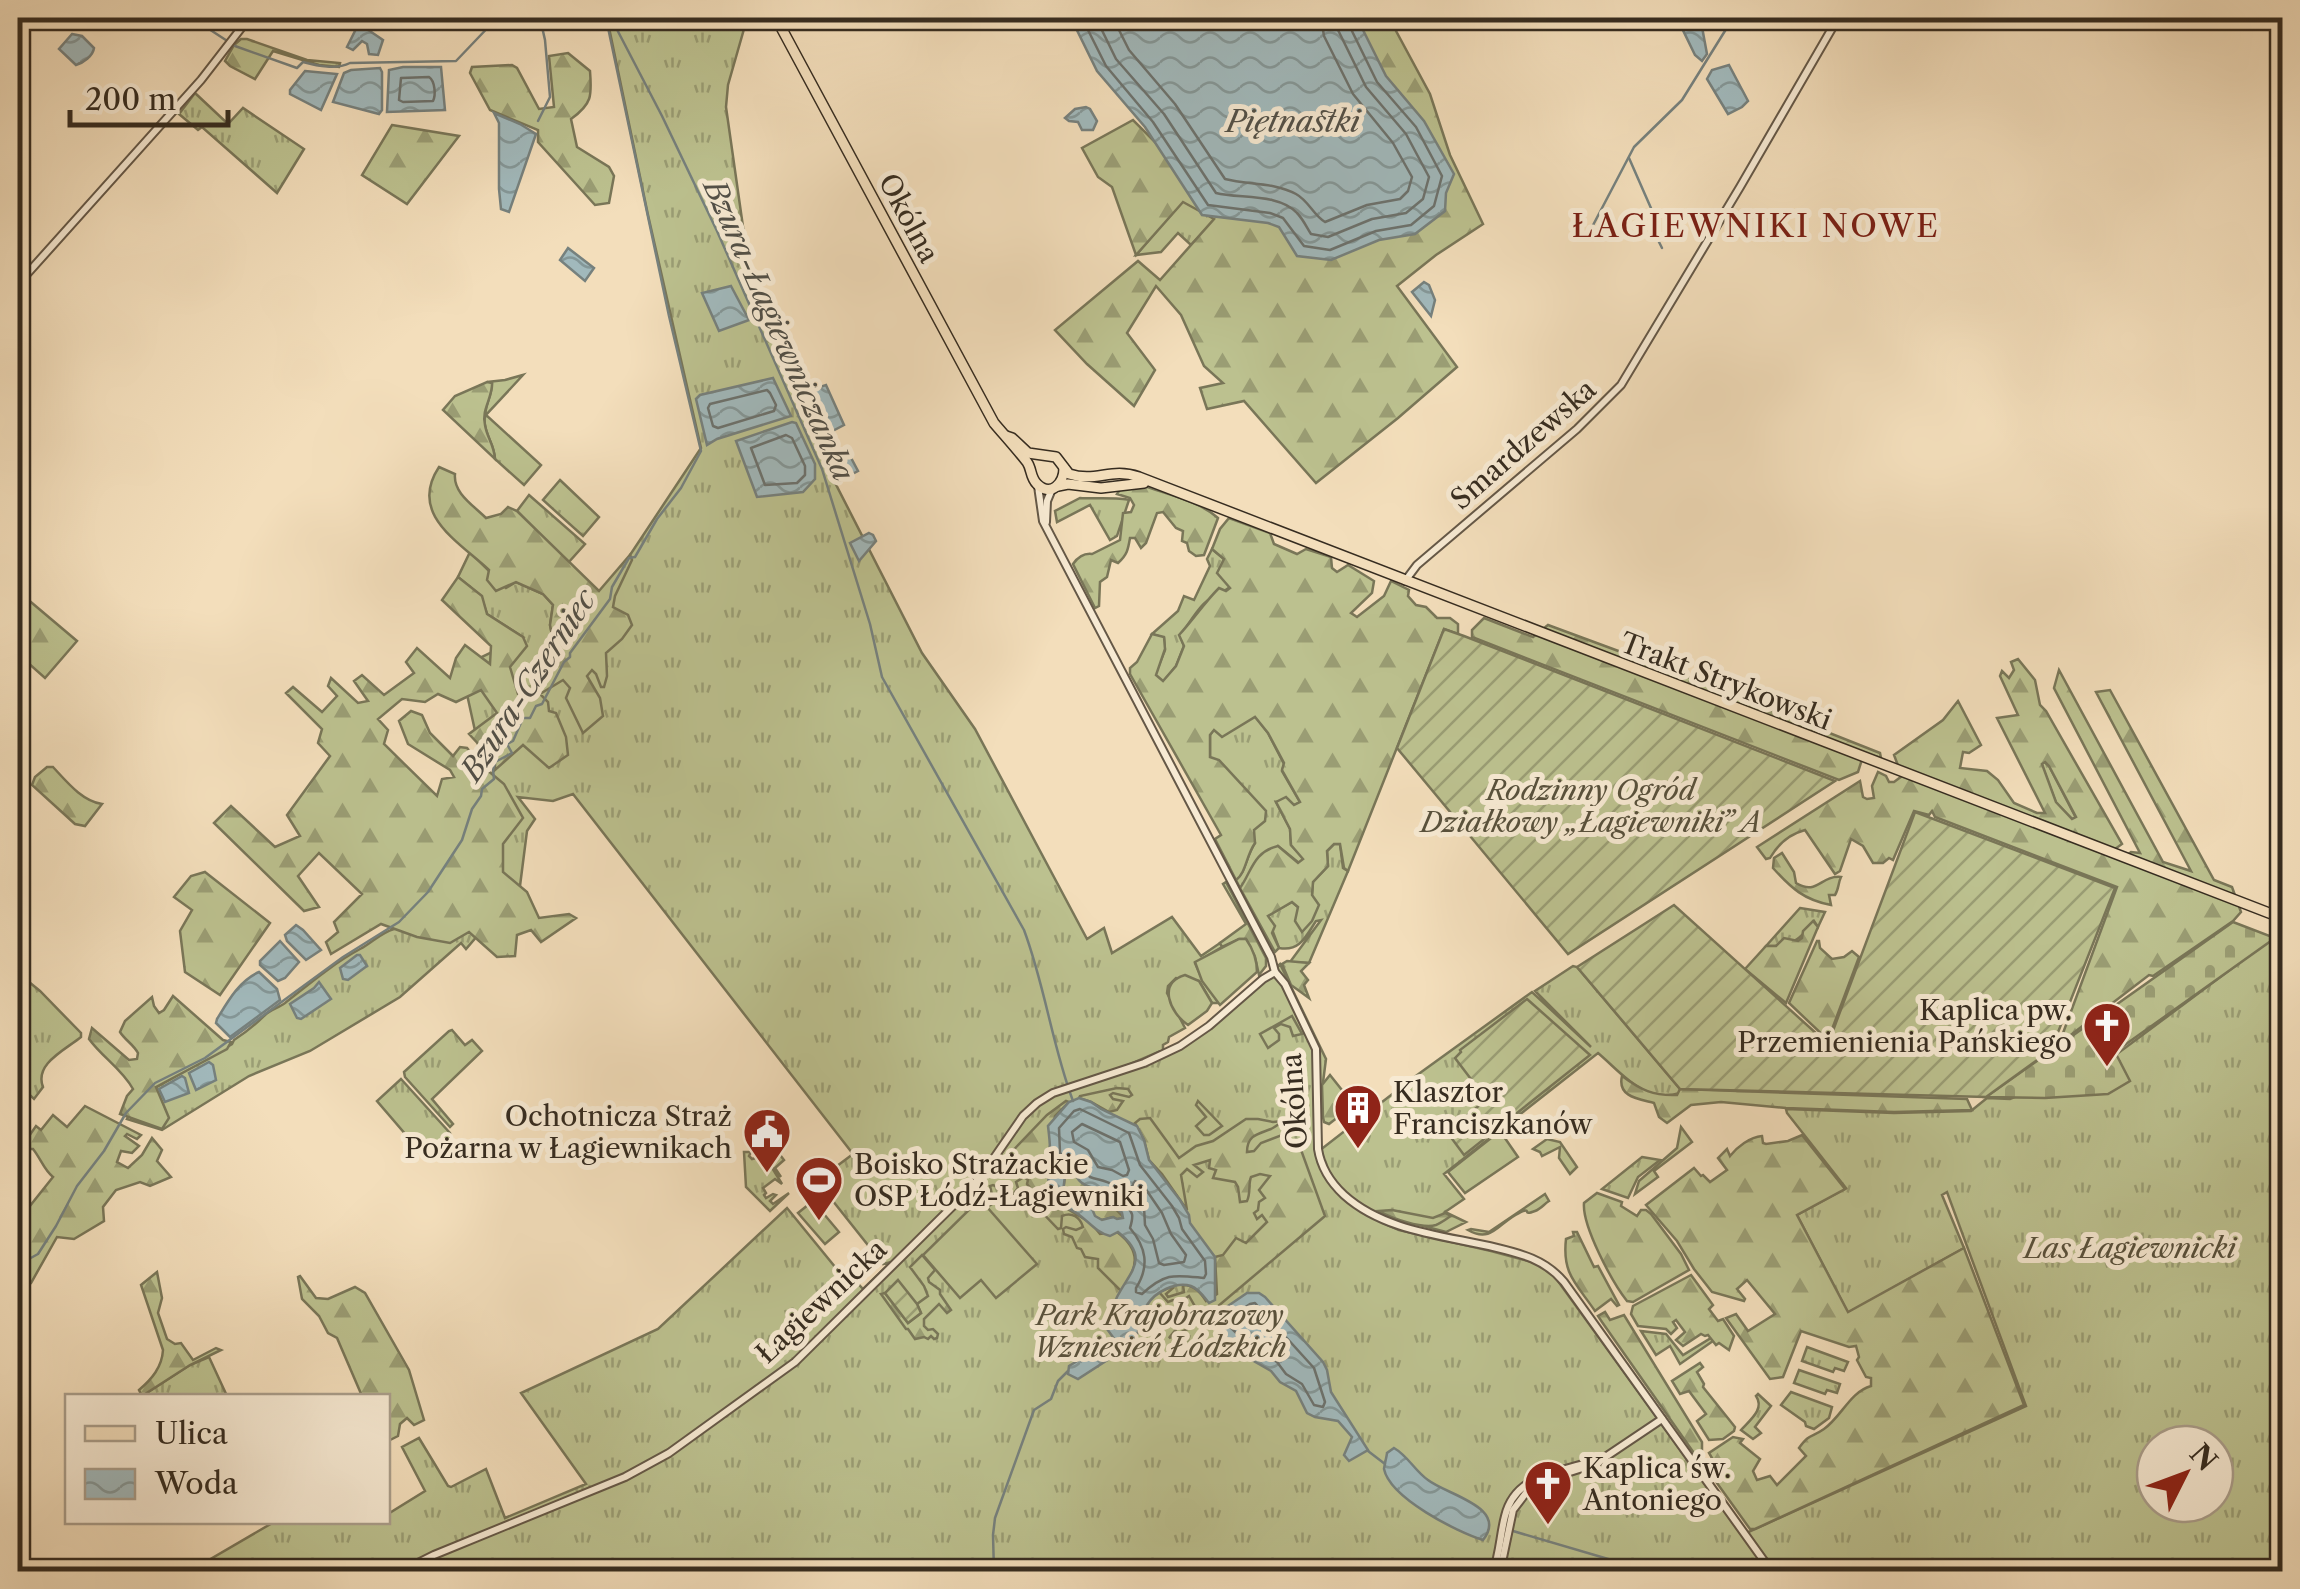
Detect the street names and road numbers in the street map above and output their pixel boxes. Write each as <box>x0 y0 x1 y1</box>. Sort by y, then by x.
street label: Okólna <box>871 168 947 269</box>
street label: Smardzewska <box>1444 372 1603 516</box>
street label: Trakt Strykowski <box>1615 625 1837 737</box>
street label: Okólna <box>1274 1052 1314 1150</box>
street label: Łagiewnicka <box>749 1232 893 1370</box>

